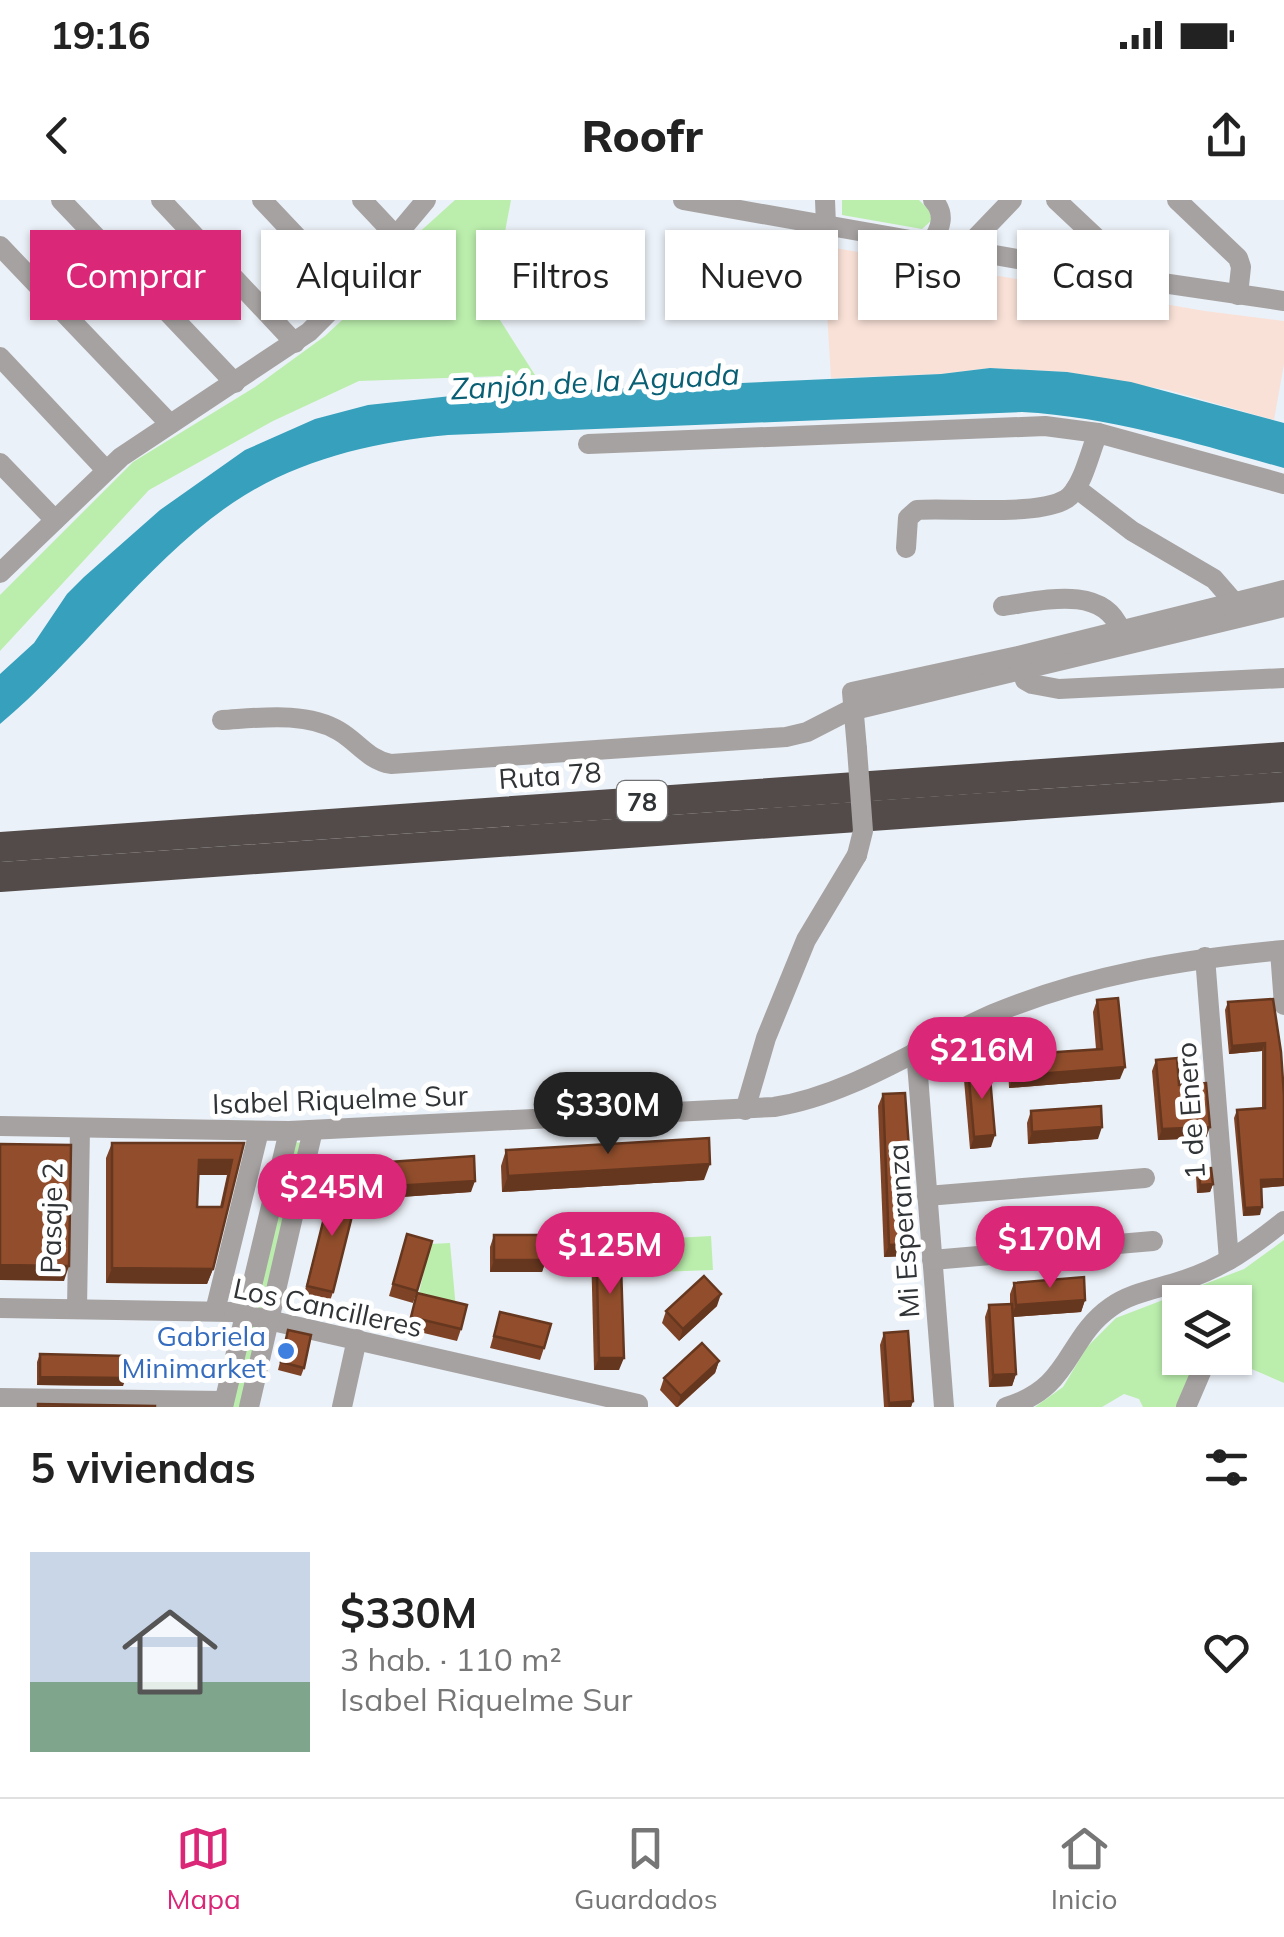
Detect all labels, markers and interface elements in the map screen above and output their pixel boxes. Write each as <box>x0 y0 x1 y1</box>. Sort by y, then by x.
text: 19:16 <box>50 11 151 59</box>
text: Roofr <box>581 107 703 163</box>
icon: back <box>30 108 85 163</box>
icon: share <box>1199 108 1254 163</box>
chip: Comprar <box>30 230 241 320</box>
chip: Alquilar <box>261 230 456 320</box>
chip: Filtros <box>476 230 645 320</box>
chip: Nuevo <box>665 230 838 320</box>
chip: Piso <box>858 230 997 320</box>
chip: Casa <box>1017 230 1169 320</box>
water label: Zanjón de la Aguada <box>450 354 740 408</box>
street label: Ruta 78 <box>497 754 603 796</box>
road number: 78 <box>617 781 667 821</box>
pin: $216M <box>912 1017 1052 1102</box>
text: $216M <box>930 1029 1034 1069</box>
street label: 1 de Enero <box>1168 1041 1212 1181</box>
pin: $330M <box>538 1072 678 1157</box>
street label: Isabel Riquelme Sur <box>212 1077 469 1121</box>
text: $330M <box>556 1084 660 1124</box>
street label: Mi Esperanza <box>879 1143 927 1319</box>
pin: $245M <box>262 1154 402 1239</box>
street label: Pasaje 2 <box>33 1162 69 1274</box>
text: $245M <box>280 1166 384 1206</box>
pin: $170M <box>980 1206 1120 1291</box>
pin: $125M <box>540 1212 680 1297</box>
text: $170M <box>998 1218 1102 1258</box>
text: $125M <box>558 1224 662 1264</box>
street label: Los Cancilleres <box>230 1270 426 1344</box>
map controls <box>1162 1285 1252 1375</box>
button: layers <box>1162 1285 1252 1375</box>
place label: Gabriela Minimarket <box>122 1318 266 1385</box>
marker: Gabriela Minimarket <box>275 1340 297 1362</box>
icon: filters <box>1199 1440 1254 1495</box>
text: 5 viviendas <box>30 1441 256 1494</box>
text: $330M <box>340 1586 477 1639</box>
icon: home <box>110 1592 230 1712</box>
icon: heart <box>1199 1625 1254 1680</box>
text: 3 hab. · 110 m² <box>340 1639 562 1679</box>
text: Isabel Riquelme Sur <box>340 1679 632 1719</box>
tab: Mapa <box>167 1821 241 1916</box>
tab: Guardados <box>574 1821 718 1916</box>
tab: Inicio <box>1051 1821 1117 1916</box>

